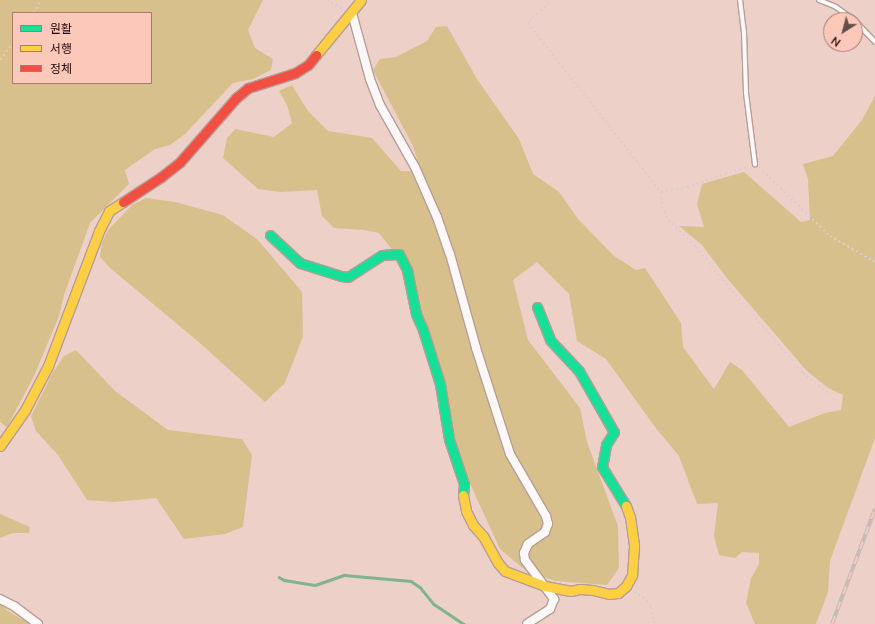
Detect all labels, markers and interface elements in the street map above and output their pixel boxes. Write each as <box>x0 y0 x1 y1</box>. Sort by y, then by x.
legend <box>12 12 152 84</box>
north arrow <box>823 12 863 52</box>
text: 원활 <box>50 21 72 37</box>
text: N <box>829 33 844 50</box>
text: 서행 <box>50 41 72 57</box>
text: 정체 <box>50 61 72 77</box>

